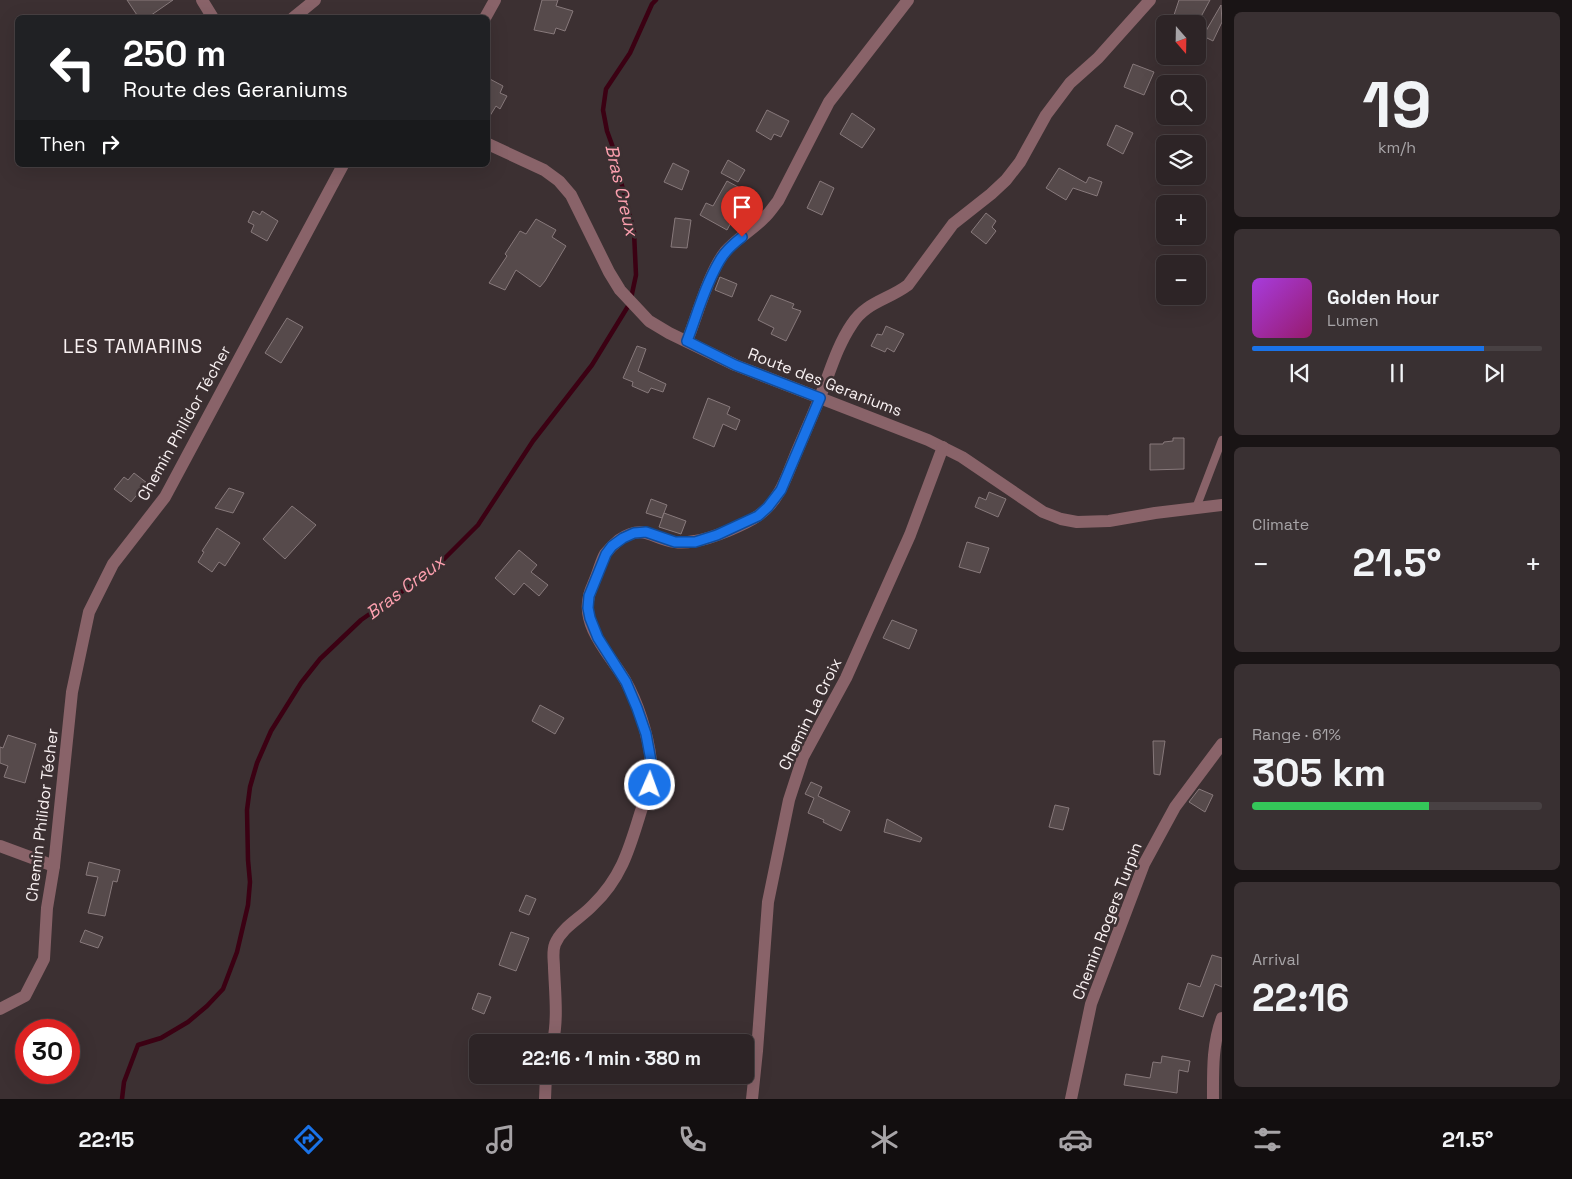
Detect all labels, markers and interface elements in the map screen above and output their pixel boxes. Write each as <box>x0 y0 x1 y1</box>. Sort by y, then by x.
north arrow <box>1156 15 1206 65</box>
map controls <box>1156 15 1206 305</box>
text: 250 m <box>123 32 226 76</box>
icon: left <box>40 35 105 100</box>
text: 19 <box>1362 63 1432 146</box>
text: Route des Geraniums <box>123 75 348 103</box>
button: search <box>1156 75 1206 125</box>
icon: right <box>96 130 124 158</box>
text: Then <box>40 132 86 157</box>
button: layers <box>1156 135 1206 185</box>
text: km/h <box>1378 137 1416 158</box>
water label: Bras Creux <box>600 142 644 240</box>
pin <box>721 186 763 237</box>
icon: arrive <box>728 193 756 221</box>
button: + <box>1156 195 1206 245</box>
button: − <box>1156 255 1206 305</box>
text: Golden Hour <box>1327 285 1439 310</box>
text: Lumen <box>1327 310 1379 331</box>
district label: LES TAMARINS <box>63 334 203 359</box>
street label: Chemin Philidor Técher <box>133 342 235 504</box>
street label: Route des Geraniums <box>745 343 905 421</box>
icon: previous <box>1286 359 1314 387</box>
icon: pause <box>1383 359 1411 387</box>
icon: next <box>1480 359 1508 387</box>
text: Climate <box>1252 514 1309 535</box>
text: 21.5° <box>1353 539 1441 587</box>
text: − <box>1252 546 1269 582</box>
text: + <box>1525 546 1542 582</box>
water label: Bras Creux <box>361 548 451 624</box>
street label: Chemin La Croix <box>774 654 846 774</box>
text: Range · 61% <box>1252 724 1341 745</box>
street label: Chemin Philidor Técher <box>21 727 63 903</box>
text: 305 km <box>1252 749 1386 797</box>
position arrow <box>623 758 675 810</box>
street label: Chemin Rogers Turpin <box>1067 839 1147 1003</box>
text: Arrival <box>1252 949 1300 970</box>
text: 22:16 <box>1252 974 1349 1022</box>
speed limit sign: 30 <box>15 1019 80 1084</box>
text: 22:16 · 1 min · 380 m <box>522 1046 701 1071</box>
icon: directions <box>291 1122 326 1157</box>
icon: music <box>483 1122 518 1157</box>
icon: phone <box>675 1122 710 1157</box>
icon: climate <box>867 1122 902 1157</box>
icon: car <box>1058 1122 1093 1157</box>
icon: filters <box>1250 1122 1285 1157</box>
text: 22:15 <box>78 1125 134 1153</box>
text: 21.5° <box>1442 1125 1493 1153</box>

